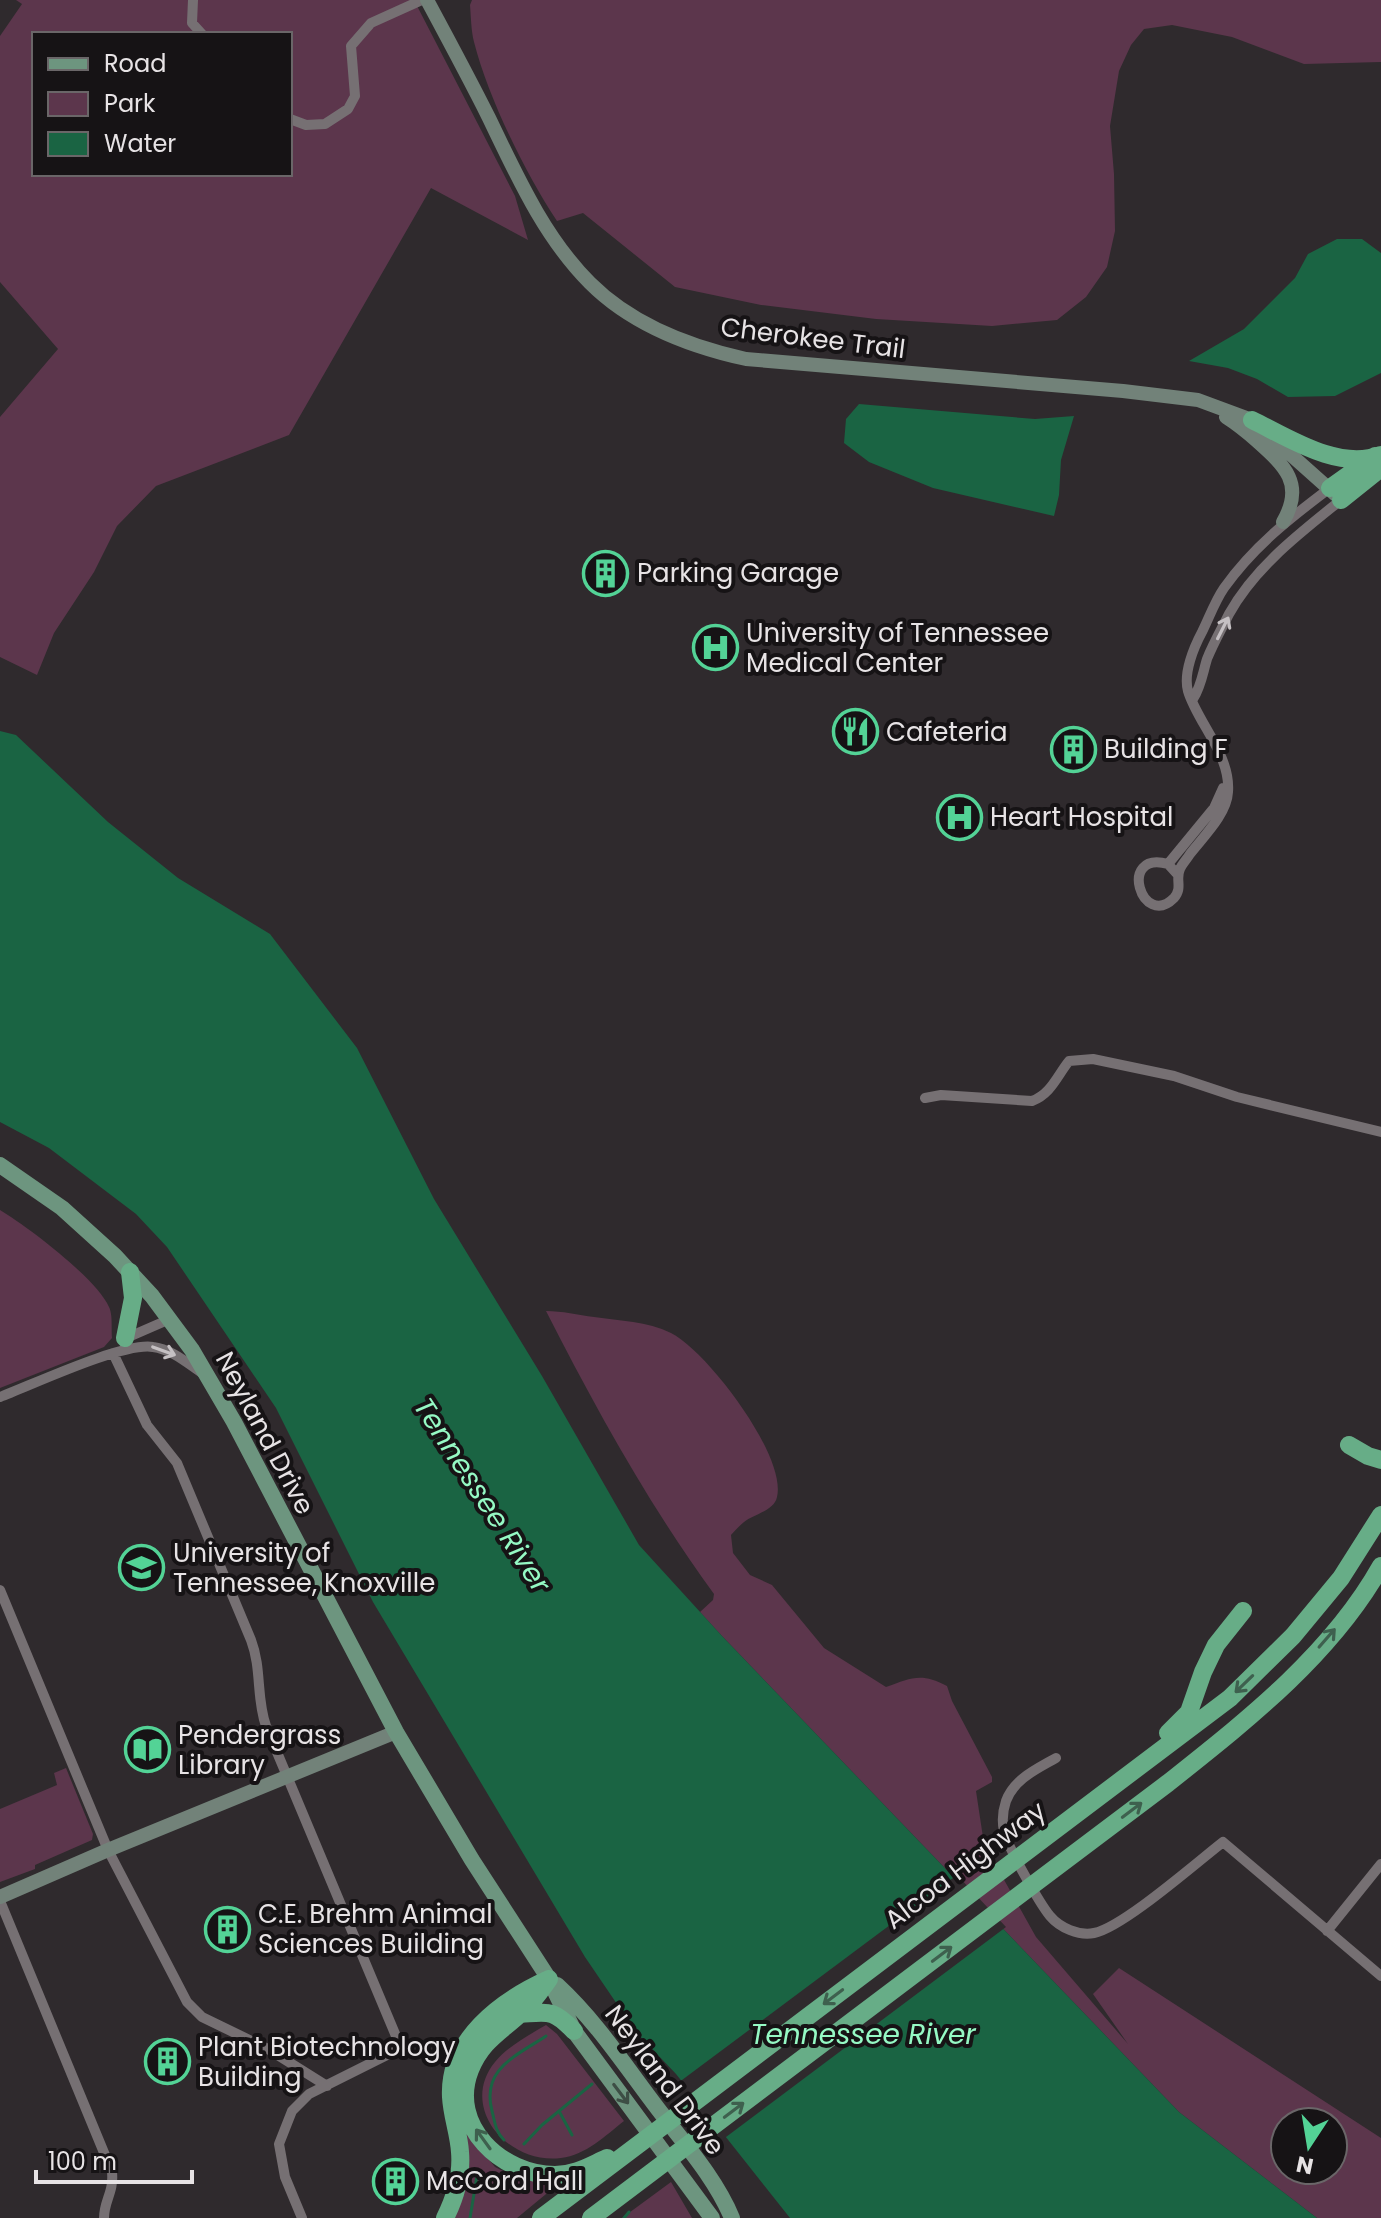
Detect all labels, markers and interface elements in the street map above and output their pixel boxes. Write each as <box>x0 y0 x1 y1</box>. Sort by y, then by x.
legend <box>32 32 292 176</box>
text: Road <box>104 47 166 80</box>
text: Park <box>104 87 156 120</box>
text: Water <box>104 127 176 160</box>
street label: Cherokee Trail <box>719 309 907 367</box>
building icon: Parking Garage <box>582 549 630 597</box>
place label: Parking Garage <box>637 555 839 591</box>
place label: University of Tennessee Medical Center <box>746 615 1049 681</box>
one-way arrow <box>1215 616 1231 640</box>
hospital icon: University of Tennessee Medical Center <box>691 624 739 672</box>
restaurant icon: Cafeteria <box>831 708 879 756</box>
place label: Cafeteria <box>886 714 1008 750</box>
building icon: Building F <box>1049 725 1097 773</box>
place label: Building F <box>1104 731 1228 767</box>
hospital icon: Heart Hospital <box>935 793 983 841</box>
place label: Heart Hospital <box>990 799 1173 835</box>
one-way arrow <box>151 1345 176 1360</box>
street label: Neyland Drive <box>207 1345 323 1521</box>
water label: Tennessee River <box>404 1390 560 1601</box>
place label: University of Tennessee, Knoxville <box>173 1535 435 1601</box>
school or university icon: University of Tennessee, Knoxville <box>118 1544 166 1592</box>
one-way arrow <box>1318 1628 1336 1649</box>
one-way arrow <box>1235 1674 1254 1693</box>
place label: Pendergrass Library <box>178 1717 341 1783</box>
library icon: Pendergrass Library <box>123 1726 171 1774</box>
street label: Alcoa Highway <box>877 1792 1053 1937</box>
one-way arrow <box>1121 1801 1143 1818</box>
place label: C.E. Brehm Animal Sciences Building <box>258 1896 493 1962</box>
building icon: C.E. Brehm Animal Sciences Building <box>203 1905 251 1953</box>
one-way arrow <box>931 1945 952 1962</box>
one-way arrow <box>823 1988 845 2005</box>
street label: Neyland Drive <box>597 1998 733 2162</box>
water label: Tennessee River <box>750 2015 976 2054</box>
place label: Plant Biotechnology Building <box>198 2029 456 2095</box>
building icon: Plant Biotechnology Building <box>143 2038 191 2086</box>
one-way arrow <box>612 2082 629 2104</box>
one-way arrow <box>723 2102 745 2119</box>
north arrow <box>1269 2106 1349 2186</box>
one-way arrow <box>475 2129 491 2151</box>
scale bar <box>36 2134 192 2184</box>
text: 100 m <box>48 2145 117 2178</box>
text: N <box>1294 2148 1316 2182</box>
building icon: McCord Hall <box>371 2157 419 2205</box>
place label: McCord Hall <box>426 2163 583 2199</box>

